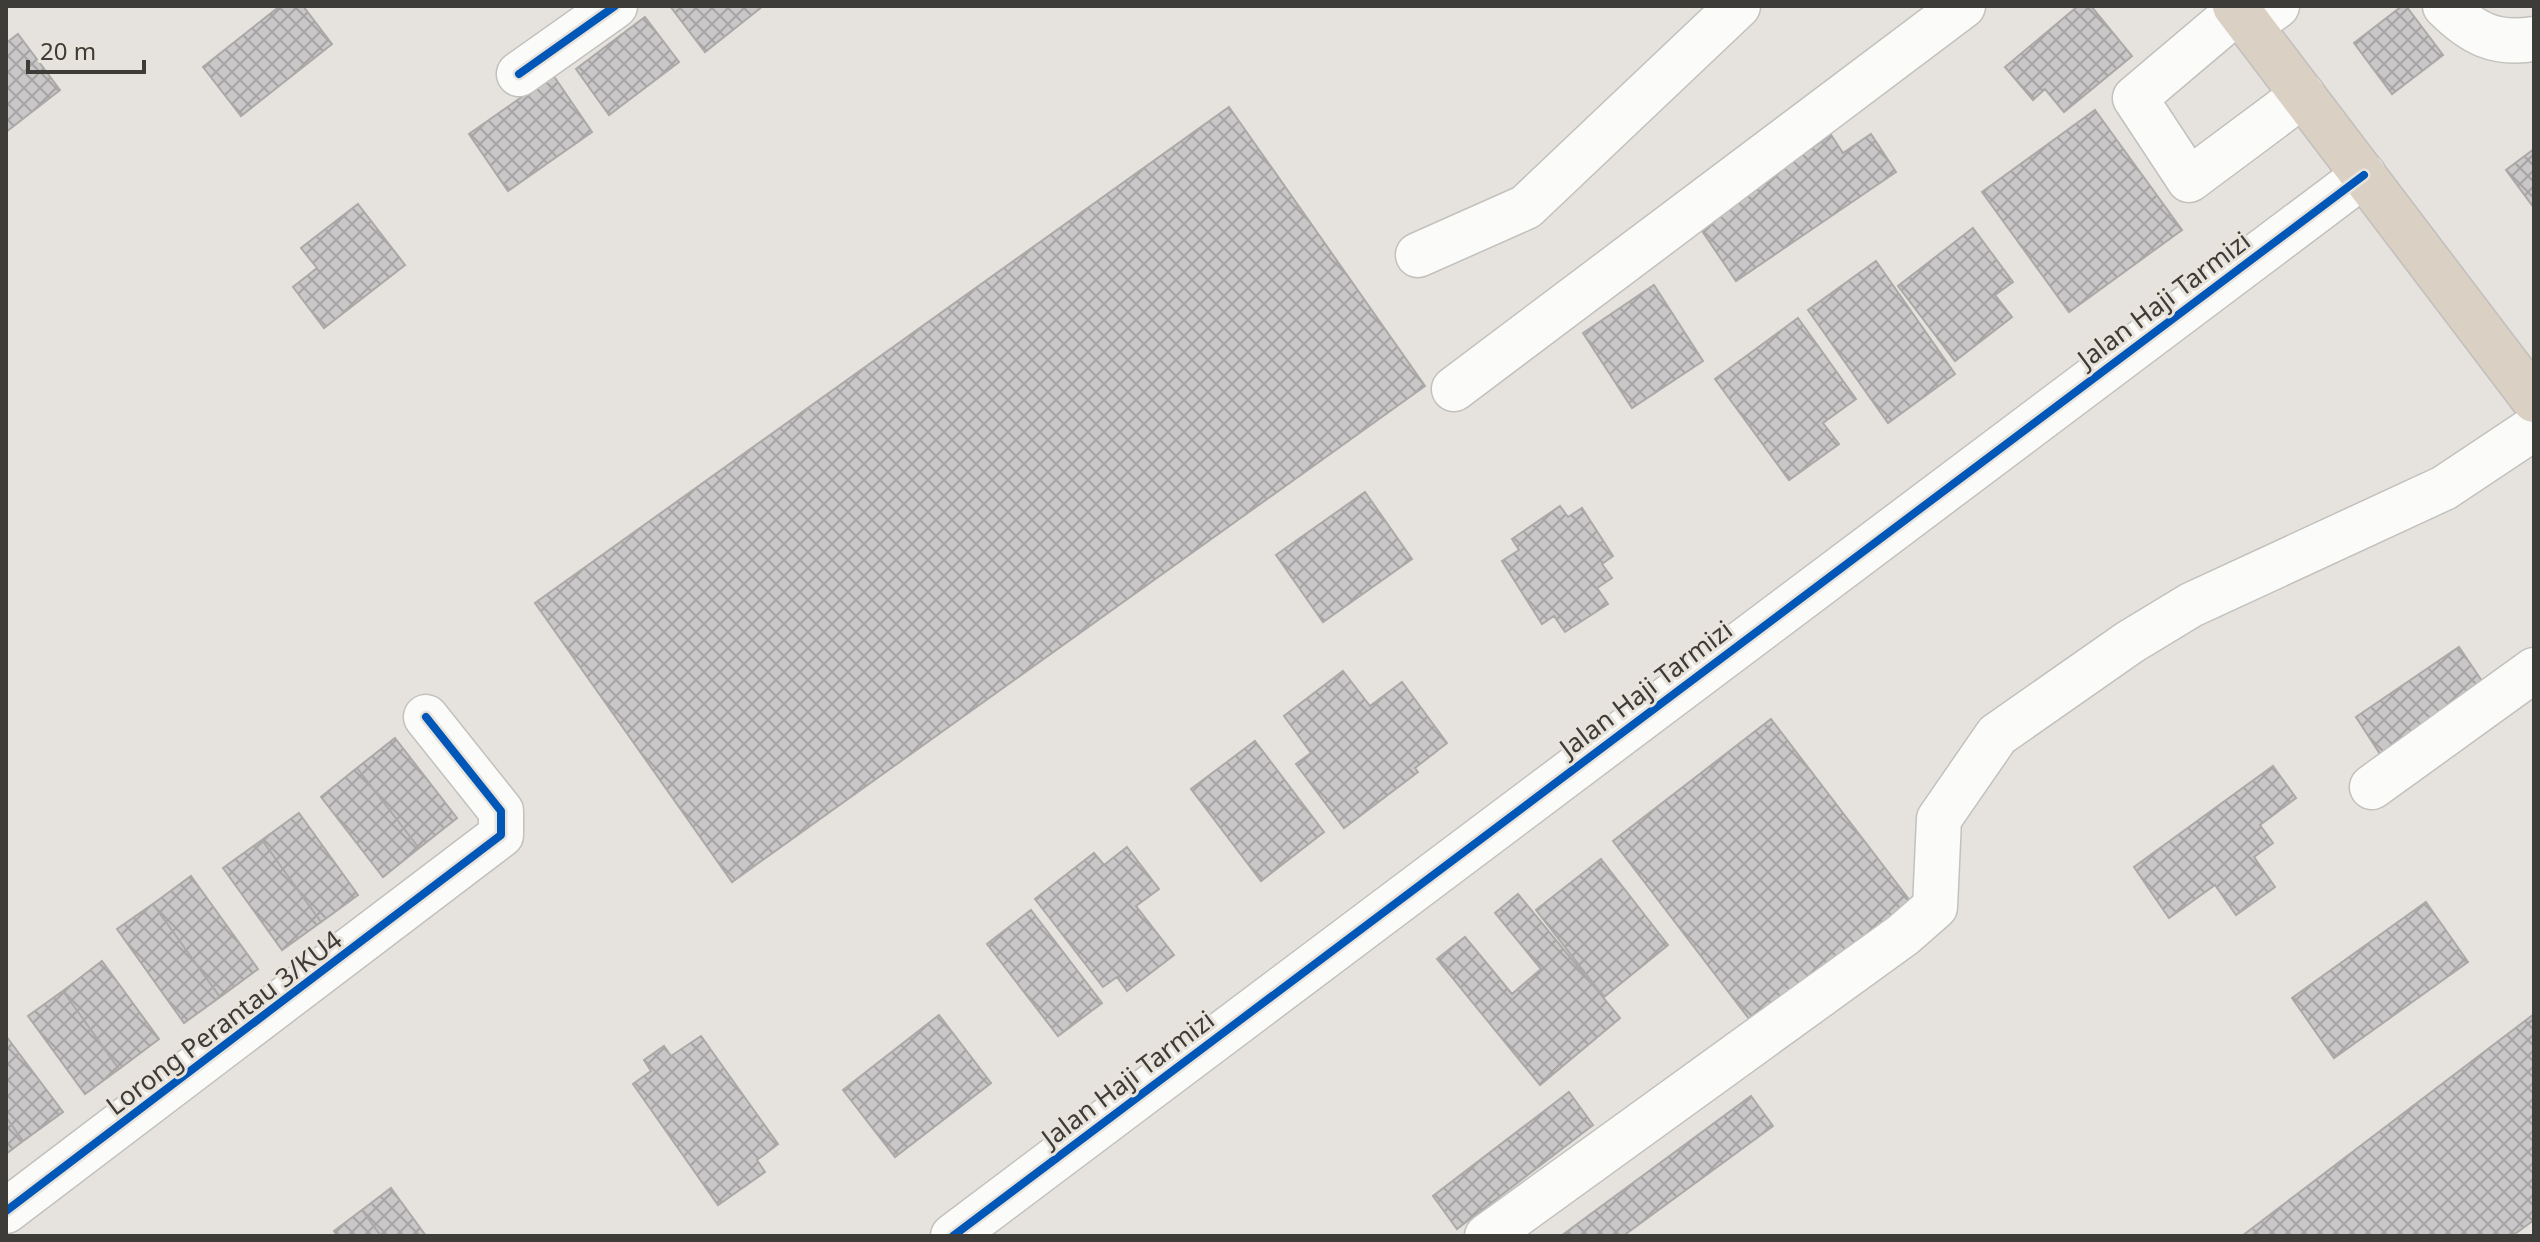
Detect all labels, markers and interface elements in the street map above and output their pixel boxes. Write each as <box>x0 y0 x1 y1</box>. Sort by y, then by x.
scale bar <box>28 24 144 74</box>
text: 20 m <box>40 34 96 67</box>
street label: Jalan Haji Tarmizi <box>2067 222 2257 378</box>
street label: Jalan Haji Tarmizi <box>1549 611 1739 767</box>
street label: Lorong Perantau 3/KU4 <box>98 921 349 1123</box>
street label: Jalan Haji Tarmizi <box>1031 1001 1221 1157</box>

